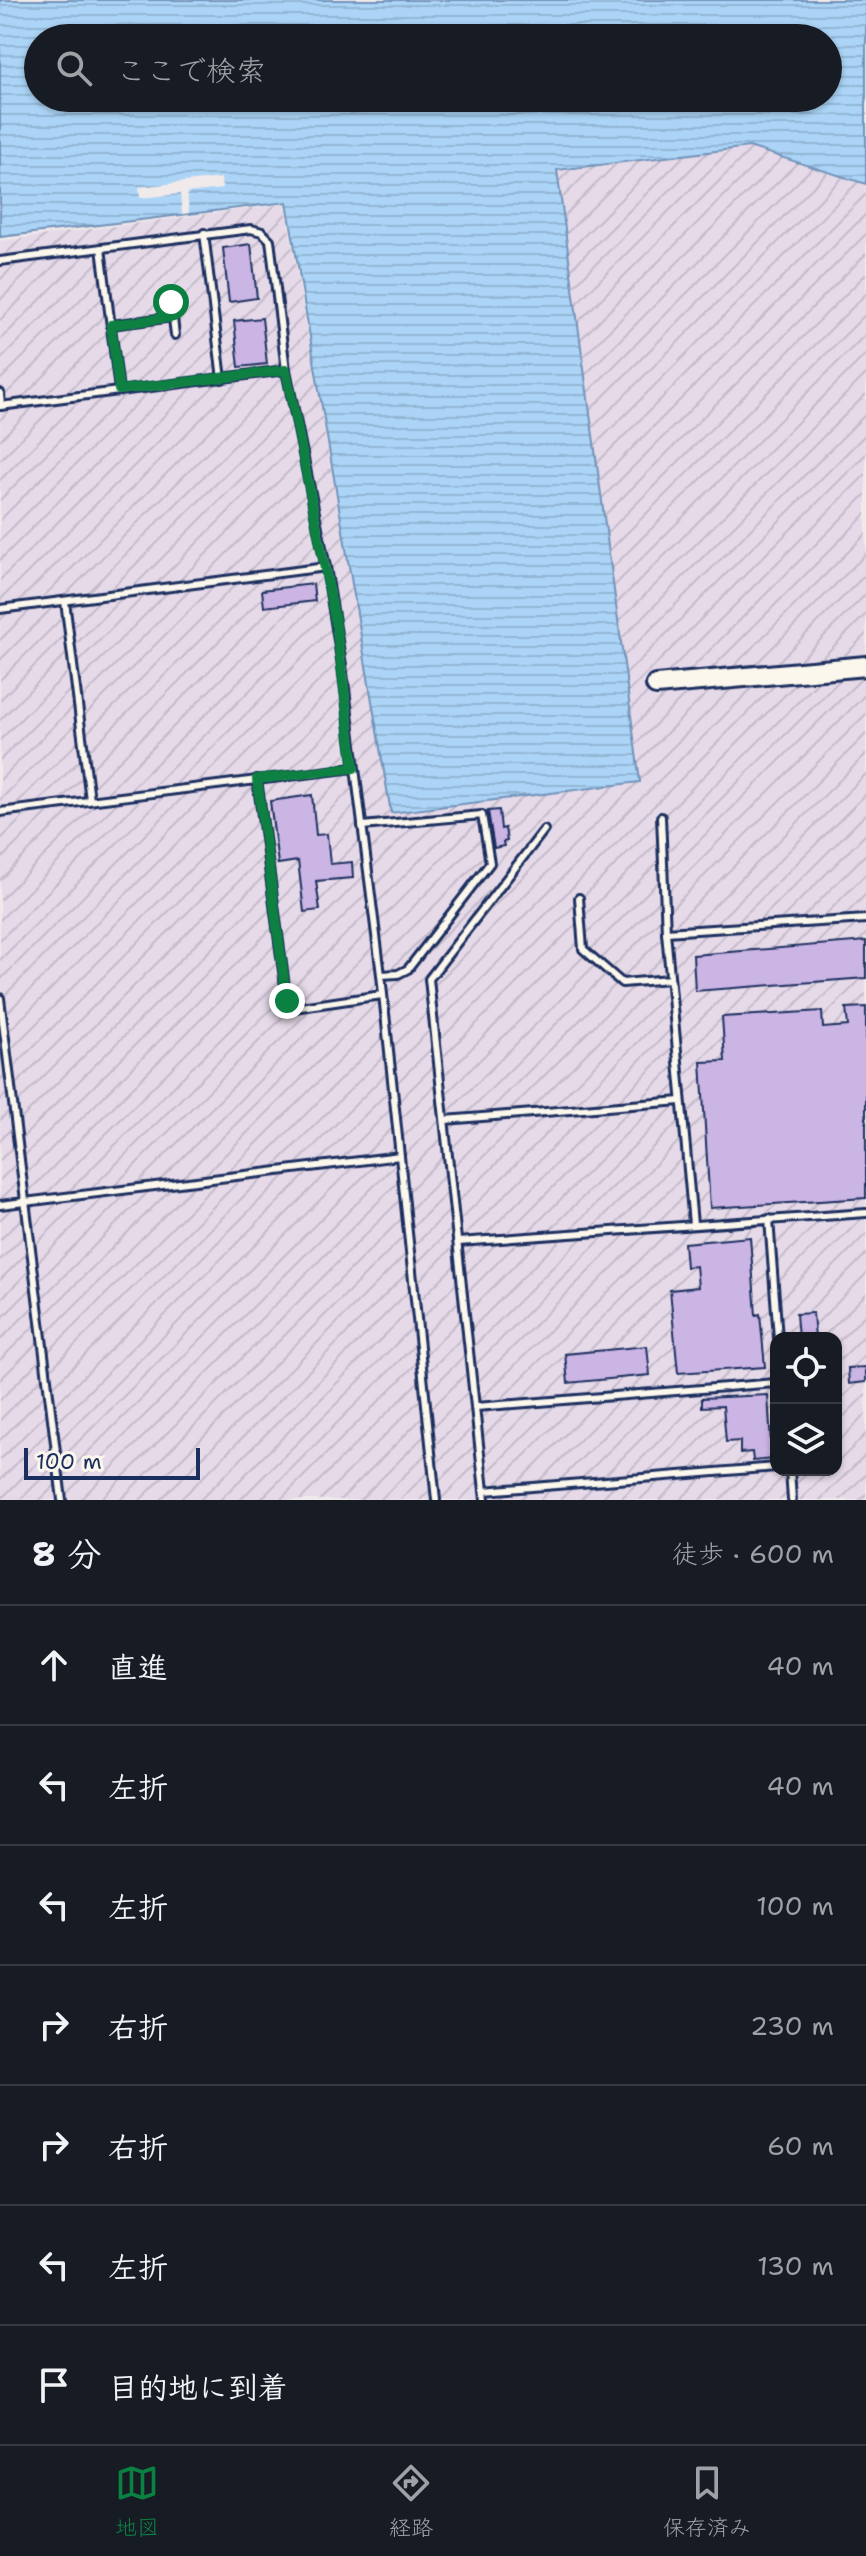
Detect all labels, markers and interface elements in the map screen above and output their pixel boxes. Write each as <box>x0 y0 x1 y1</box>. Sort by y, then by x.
search box <box>24 24 842 112</box>
icon: search <box>52 46 96 90</box>
text: ここで検索 <box>116 50 266 91</box>
route start <box>153 284 189 320</box>
route end <box>269 983 305 1019</box>
map controls <box>770 1332 842 1476</box>
button: locate <box>770 1332 842 1404</box>
button: layers <box>770 1404 842 1476</box>
scale bar <box>24 1444 200 1480</box>
text: 100 m <box>36 1447 102 1476</box>
text: 8 分 <box>32 1531 102 1577</box>
text: 徒歩 · 600 m <box>672 1536 834 1571</box>
icon: ahead <box>32 1643 76 1687</box>
text: 直進 <box>108 1647 168 1688</box>
text: 40 m <box>767 1648 834 1683</box>
icon: left <box>32 1763 76 1807</box>
text: 左折 <box>108 1767 168 1808</box>
text: 40 m <box>767 1768 834 1803</box>
icon: left <box>32 1883 76 1927</box>
text: 左折 <box>108 1887 168 1928</box>
text: 100 m <box>756 1888 834 1923</box>
icon: right <box>32 2003 76 2047</box>
text: 右折 <box>108 2007 168 2048</box>
text: 230 m <box>750 2008 834 2043</box>
icon: right <box>32 2123 76 2167</box>
text: 右折 <box>108 2127 168 2168</box>
text: 60 m <box>767 2128 834 2163</box>
icon: left <box>32 2243 76 2287</box>
text: 左折 <box>108 2247 168 2288</box>
text: 130 m <box>757 2248 834 2283</box>
icon: arrive <box>32 2363 76 2407</box>
text: 目的地に到着 <box>108 2367 288 2408</box>
tab: 地図 <box>115 2461 159 2542</box>
tab: 経路 <box>389 2461 433 2542</box>
tab: 保存済み <box>663 2461 751 2542</box>

